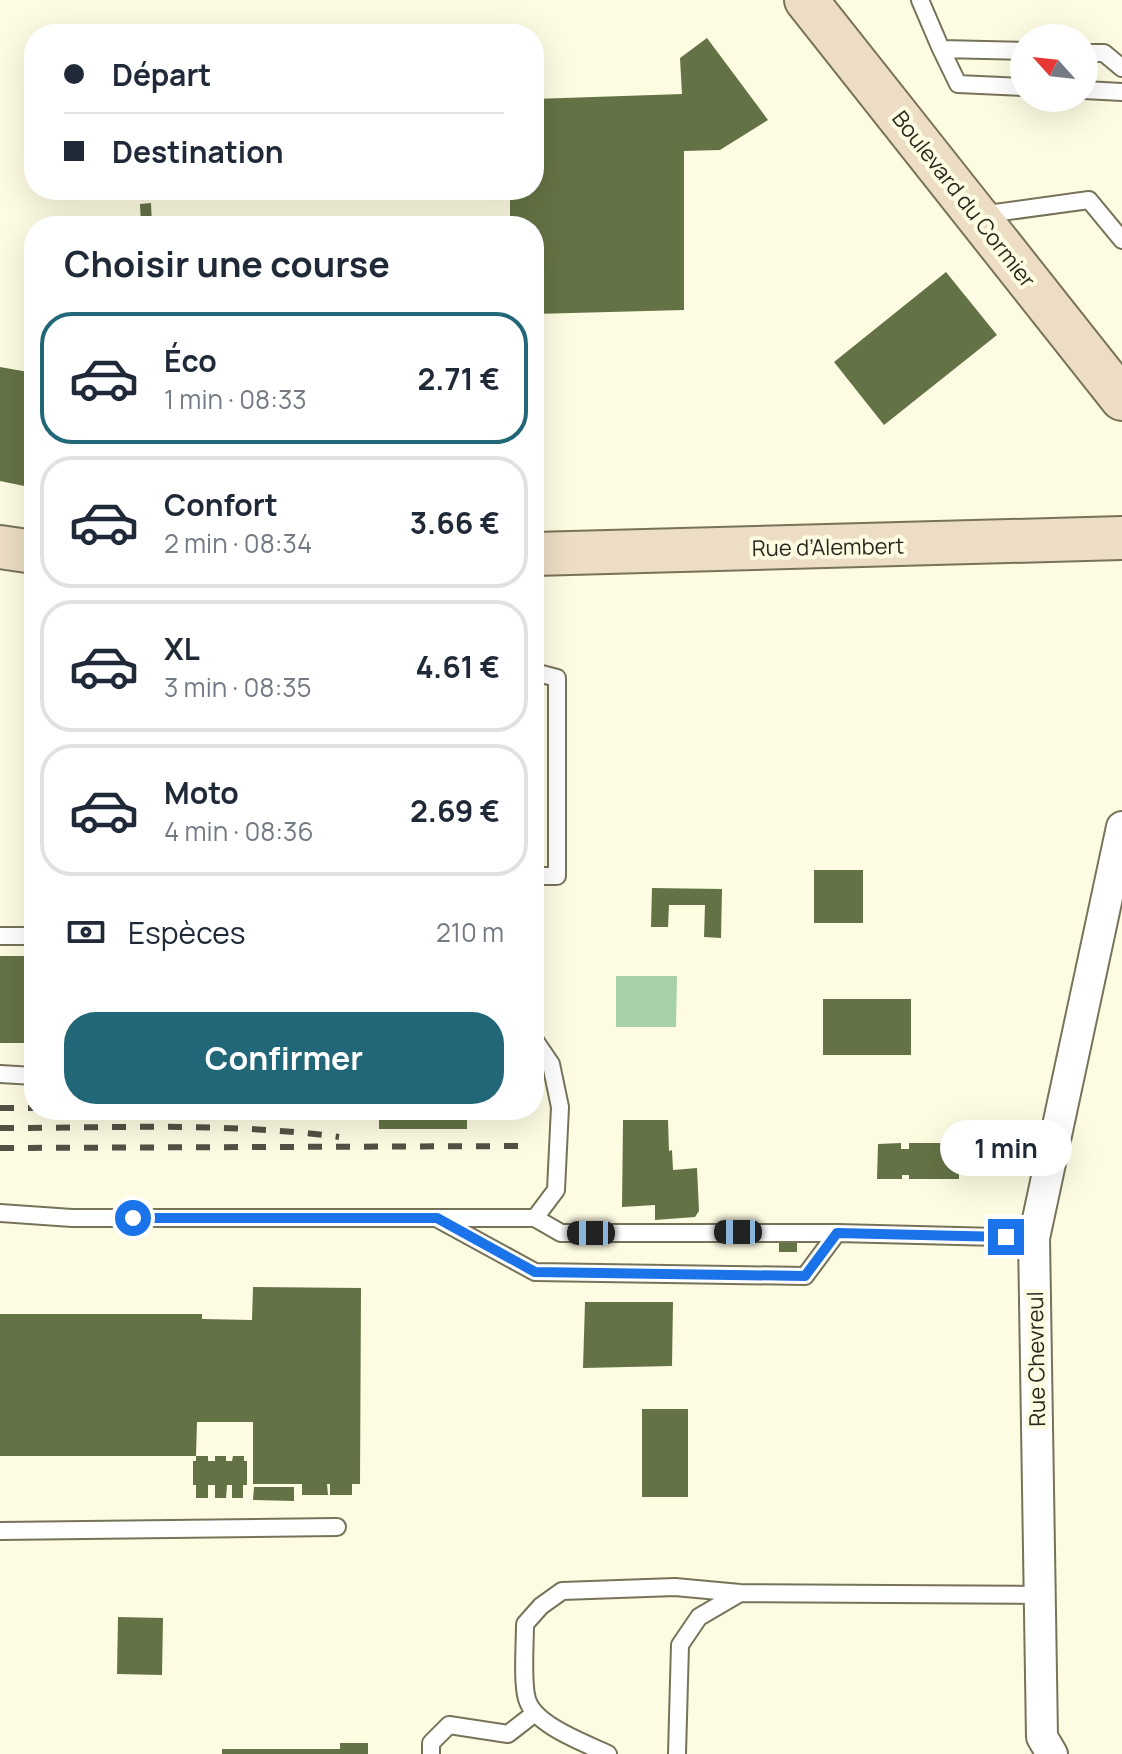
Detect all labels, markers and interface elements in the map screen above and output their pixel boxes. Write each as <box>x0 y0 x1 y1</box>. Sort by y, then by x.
north arrow <box>1010 24 1098 112</box>
map controls <box>1010 24 1098 112</box>
text: Départ <box>112 54 211 95</box>
street label: Boulevard du Cormier <box>885 104 1043 294</box>
text: Destination <box>112 131 283 172</box>
text: Choisir une course <box>64 239 390 288</box>
text: Éco <box>164 340 217 381</box>
icon: car <box>68 342 140 414</box>
text: 2.71 € <box>417 358 500 399</box>
text: 1 min · 08:33 <box>164 381 307 417</box>
text: Confort <box>164 484 278 525</box>
icon: car <box>68 486 140 558</box>
text: 3.66 € <box>410 502 500 543</box>
text: 2 min · 08:34 <box>164 525 312 561</box>
street label: Rue d’Alembert <box>752 531 905 563</box>
text: XL <box>164 628 200 669</box>
icon: car <box>68 630 140 702</box>
text: 4.61 € <box>415 646 500 687</box>
text: 3 min · 08:35 <box>164 669 312 705</box>
text: Moto <box>164 772 239 813</box>
icon: car <box>68 774 140 846</box>
text: 2.69 € <box>410 790 500 831</box>
text: 4 min · 08:36 <box>164 813 314 849</box>
icon: cash <box>64 910 108 954</box>
text: Espèces <box>128 912 246 953</box>
text: 210 m <box>436 914 504 950</box>
button: Confirmer <box>64 1012 504 1104</box>
callout: 1 min <box>940 1121 1072 1177</box>
text: 1 min <box>974 1130 1038 1166</box>
route start <box>115 1200 151 1236</box>
route end <box>988 1219 1024 1255</box>
car <box>714 1220 762 1244</box>
car <box>567 1221 615 1245</box>
street label: Rue Chevreul <box>1020 1291 1052 1427</box>

